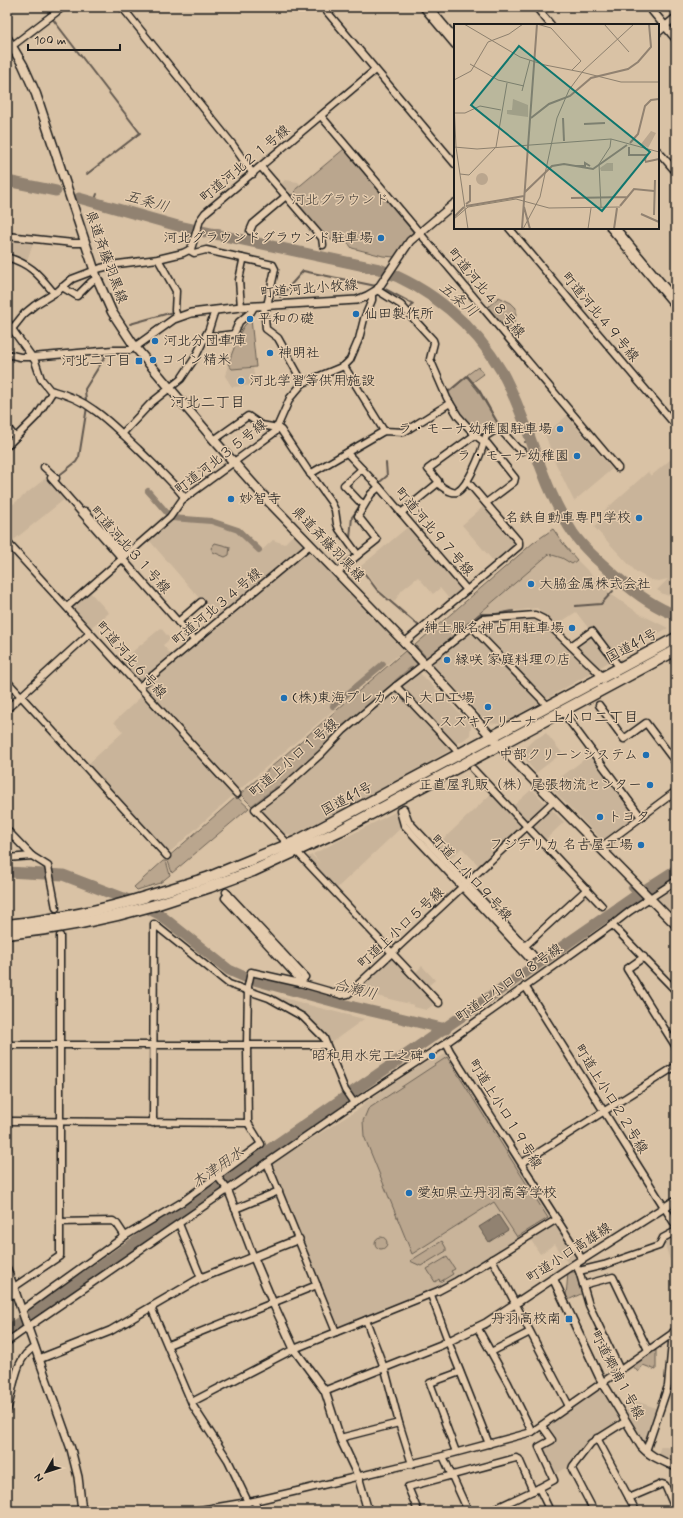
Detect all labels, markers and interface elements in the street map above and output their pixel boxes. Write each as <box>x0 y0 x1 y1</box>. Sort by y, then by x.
inset map <box>454 24 659 229</box>
scale bar <box>28 26 120 52</box>
text: 100 m <box>34 33 66 49</box>
street label: 町道河北２１号線 <box>196 121 294 207</box>
water label: 五条川 <box>123 186 171 218</box>
park label: 河北グラウンド <box>291 191 389 209</box>
street label: 県道斉藤羽黒線 <box>81 208 131 306</box>
place label: 河北グラウンドグラウンド駐車場 <box>163 229 373 247</box>
marker: 河北グラウンドグラウンド駐車場 <box>376 233 386 243</box>
street label: 町道河北４８号線 <box>443 244 529 342</box>
street label: 町道河北４９号線 <box>557 268 643 366</box>
street label: 町道河北小牧線 <box>259 276 359 302</box>
water label: 五条川 <box>434 278 482 322</box>
place label: 仙田製作所 <box>364 305 434 323</box>
marker: 仙田製作所 <box>351 309 361 319</box>
place label: 平和の礎 <box>258 310 314 328</box>
marker: 平和の礎 <box>245 314 255 324</box>
place label: 河北分団車庫 <box>163 332 247 350</box>
marker: 河北分団車庫 <box>150 336 160 346</box>
place label: 神明社 <box>278 344 320 362</box>
marker: 神明社 <box>265 348 275 358</box>
place label: コイン精米 <box>161 351 231 369</box>
place label: 河北二丁目 <box>61 352 131 370</box>
marker: コイン精米 <box>148 355 158 365</box>
marker: 河北二丁目 <box>134 356 144 366</box>
place label: 河北学習等供用施設 <box>249 372 375 390</box>
marker: 河北学習等供用施設 <box>236 376 246 386</box>
district label: 河北二丁目 <box>170 393 246 413</box>
street label: 町道河北３５号線 <box>171 415 271 499</box>
place label: ラ・モーナ幼稚園駐車場 <box>398 420 552 438</box>
marker: ラ・モーナ幼稚園駐車場 <box>555 424 565 434</box>
place label: ラ・モーナ幼稚園 <box>457 447 569 465</box>
marker: ラ・モーナ幼稚園 <box>572 451 582 461</box>
street label: 町道河北９７号線 <box>390 484 478 580</box>
place label: 妙智寺 <box>239 490 281 508</box>
marker: 妙智寺 <box>226 494 236 504</box>
street label: 町道河北３１号線 <box>86 502 174 598</box>
street label: 県道斉藤羽黒線 <box>287 503 369 585</box>
place label: 名鉄自動車専門学校 <box>505 509 631 527</box>
marker: 名鉄自動車専門学校 <box>634 513 644 523</box>
street label: 町道河北３４号線 <box>168 564 266 650</box>
place label: 大脇金属株式会社 <box>539 575 651 593</box>
marker: 大脇金属株式会社 <box>526 579 536 589</box>
street label: 町道河北６号線 <box>92 618 170 702</box>
place label: 紳士服名神占用駐車場 <box>424 619 564 637</box>
marker: 紳士服名神占用駐車場 <box>567 623 577 633</box>
street label: 国道41号 <box>603 625 661 667</box>
place label: 縁咲 家庭料理の店 <box>455 651 571 669</box>
marker: 縁咲 家庭料理の店 <box>442 655 452 665</box>
place label: (株)東海プレカット 大口工場 <box>292 689 475 707</box>
marker: (株)東海プレカット 大口工場 <box>279 693 289 703</box>
marker: スズキアリーナ <box>483 702 493 712</box>
district label: 上小口二丁目 <box>549 708 639 728</box>
place label: スズキアリーナ <box>439 713 537 731</box>
street label: 町道上小口１号線 <box>246 714 342 802</box>
place label: 中部クリーンシステム <box>499 746 638 764</box>
marker: 中部クリーンシステム <box>641 750 651 760</box>
place label: 正直屋乳販（株）尾張物流センター <box>419 776 642 794</box>
street label: 国道41号 <box>318 778 376 820</box>
marker: 正直屋乳販（株）尾張物流センター <box>645 780 655 790</box>
place label: トヨタ <box>608 808 650 826</box>
marker: トヨタ <box>595 812 605 822</box>
street label: 町道上小口９号線 <box>426 831 516 925</box>
place label: フジデリカ 名古屋工場 <box>489 836 633 854</box>
marker: フジデリカ 名古屋工場 <box>636 840 646 850</box>
street label: 町道上小口５号線 <box>354 883 448 973</box>
street label: 町道上小口９８号線 <box>452 939 566 1027</box>
water label: 合瀬川 <box>331 975 379 1005</box>
street label: 町道上小口２２号線 <box>570 1041 652 1157</box>
place label: 昭和用水完工之碑 <box>312 1047 424 1065</box>
marker: 昭和用水完工之碑 <box>427 1051 437 1061</box>
street label: 町道上小口１９号線 <box>464 1056 546 1172</box>
water label: 木津用水 <box>188 1143 248 1193</box>
place label: 愛知県立丹羽高等学校 <box>417 1184 557 1202</box>
marker: 愛知県立丹羽高等学校 <box>404 1188 414 1198</box>
street label: 町道小口高雄線 <box>523 1219 615 1287</box>
place label: 丹羽高校南 <box>491 1310 561 1328</box>
marker: 丹羽高校南 <box>564 1314 574 1324</box>
street label: 町道郷浦１号線 <box>586 1328 648 1422</box>
north arrow <box>26 1452 66 1492</box>
text: N <box>31 1470 47 1485</box>

